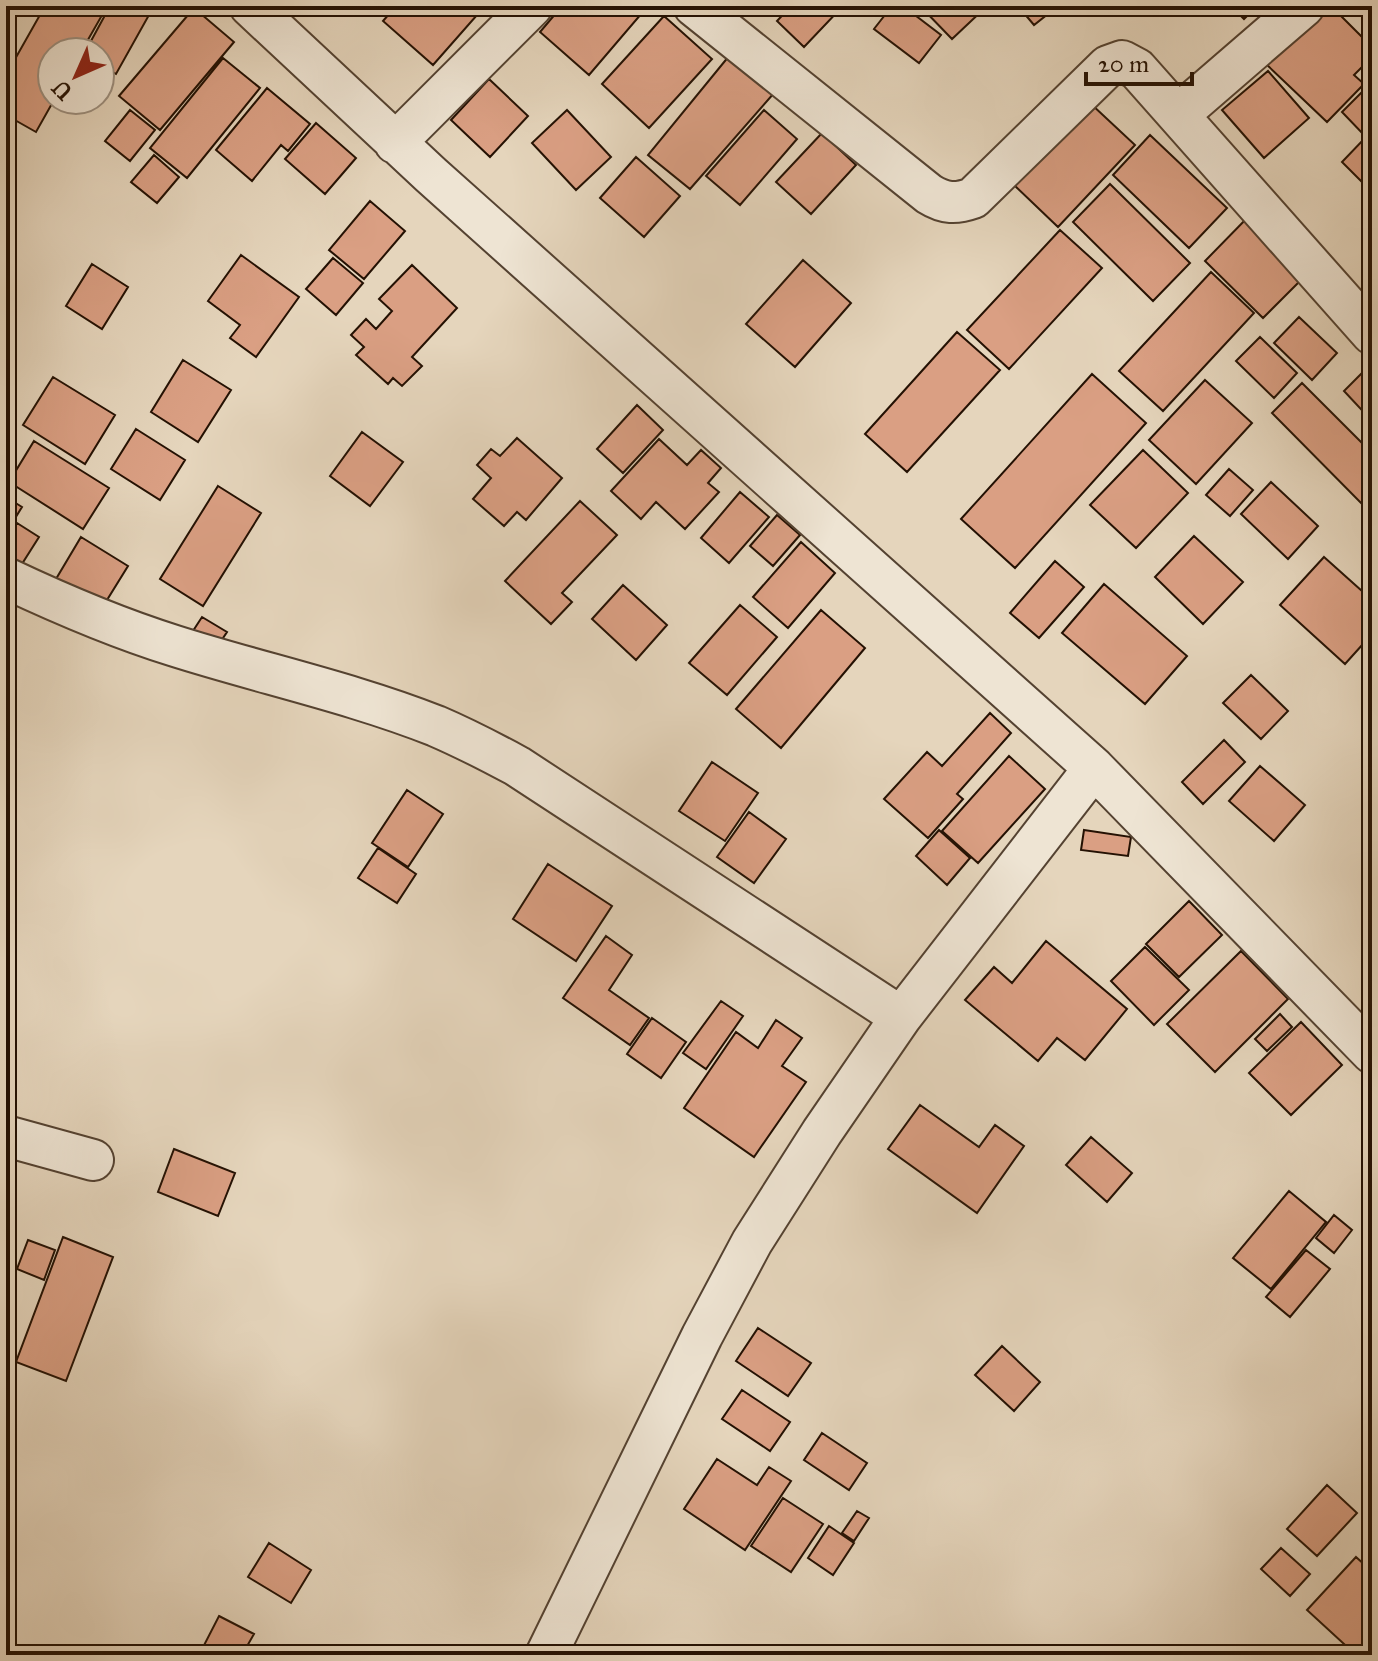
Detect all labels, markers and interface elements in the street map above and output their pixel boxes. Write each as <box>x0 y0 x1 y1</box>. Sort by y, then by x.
north arrow <box>36 36 116 116</box>
scale bar <box>1086 36 1192 86</box>
text: 20 m <box>1098 49 1149 79</box>
text: U <box>46 74 78 105</box>

